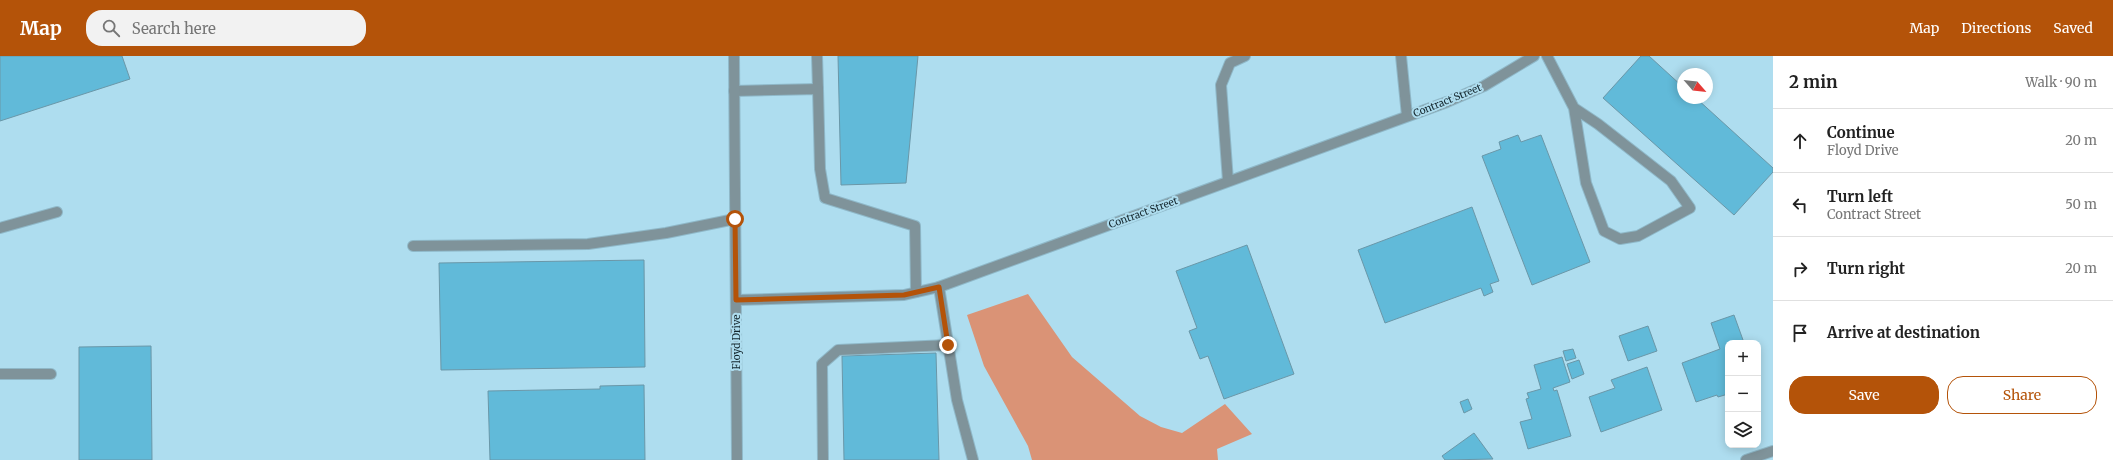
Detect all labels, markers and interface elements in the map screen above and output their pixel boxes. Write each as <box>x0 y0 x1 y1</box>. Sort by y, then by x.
search box <box>86 10 366 46</box>
text: Map <box>20 16 62 40</box>
icon: search <box>100 17 122 39</box>
text: Search here <box>132 19 216 38</box>
text: Map <box>1909 19 1939 37</box>
text: Directions <box>1961 19 2031 37</box>
text: Saved <box>2053 19 2093 37</box>
north arrow <box>1677 68 1713 104</box>
text: 2 min <box>1789 71 1837 93</box>
text: Walk · 90 m <box>2025 74 2097 91</box>
street label: Contract Street <box>1411 81 1483 120</box>
text: Continue <box>1827 123 1895 142</box>
icon: ahead <box>1789 130 1811 152</box>
text: 20 m <box>2065 132 2097 149</box>
text: Floyd Drive <box>1827 142 1899 159</box>
text: Turn left <box>1827 187 1893 206</box>
street label: Contract Street <box>1107 194 1179 231</box>
icon: left <box>1789 194 1811 216</box>
text: 50 m <box>2065 196 2097 213</box>
text: Contract Street <box>1827 206 1921 223</box>
route start <box>726 210 744 228</box>
icon: right <box>1789 258 1811 280</box>
text: Turn right <box>1827 259 1905 278</box>
text: 20 m <box>2065 260 2097 277</box>
street label: Floyd Drive <box>730 315 743 370</box>
icon: arrive <box>1789 322 1811 344</box>
text: Arrive at destination <box>1827 323 1980 342</box>
route end <box>939 336 957 354</box>
map controls <box>1725 340 1761 448</box>
button: + <box>1725 340 1761 376</box>
button: − <box>1725 376 1761 412</box>
button: Save <box>1789 376 1939 414</box>
button: Share <box>1947 376 2097 414</box>
button: layers <box>1725 412 1761 448</box>

